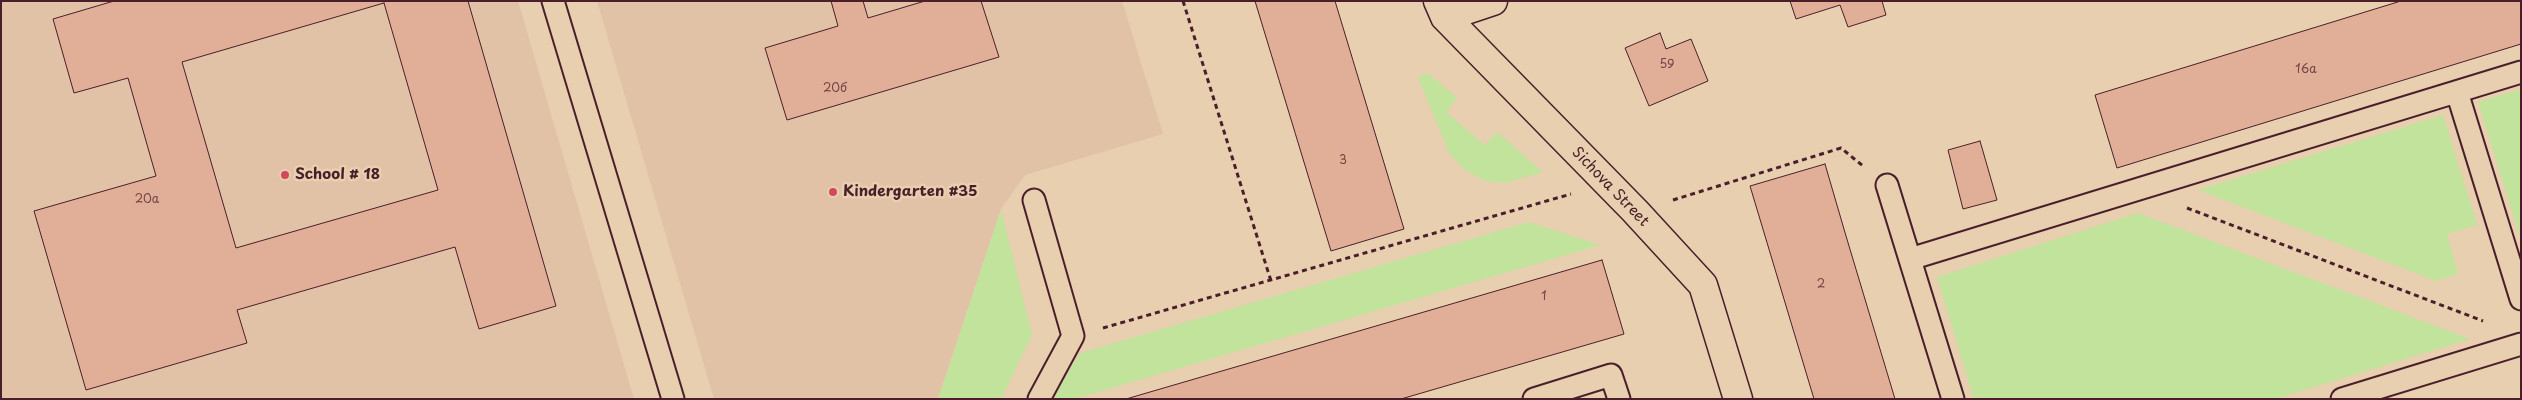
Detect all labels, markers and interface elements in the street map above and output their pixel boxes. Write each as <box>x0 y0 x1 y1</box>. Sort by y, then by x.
house number: 59 <box>1660 58 1674 72</box>
house number: 16а <box>2295 63 2317 77</box>
house number: 20б <box>823 82 847 96</box>
street label: Sichova Street <box>1568 144 1652 230</box>
house number: 3 <box>1339 154 1347 168</box>
place label: School # 18 <box>295 166 380 184</box>
marker: School # 18 <box>279 169 291 181</box>
place label: Kindergarten #35 <box>843 183 978 201</box>
marker: Kindergarten #35 <box>827 186 839 198</box>
house number: 20а <box>135 193 159 207</box>
house number: 2 <box>1817 278 1825 292</box>
house number: 1 <box>1541 290 1547 304</box>

